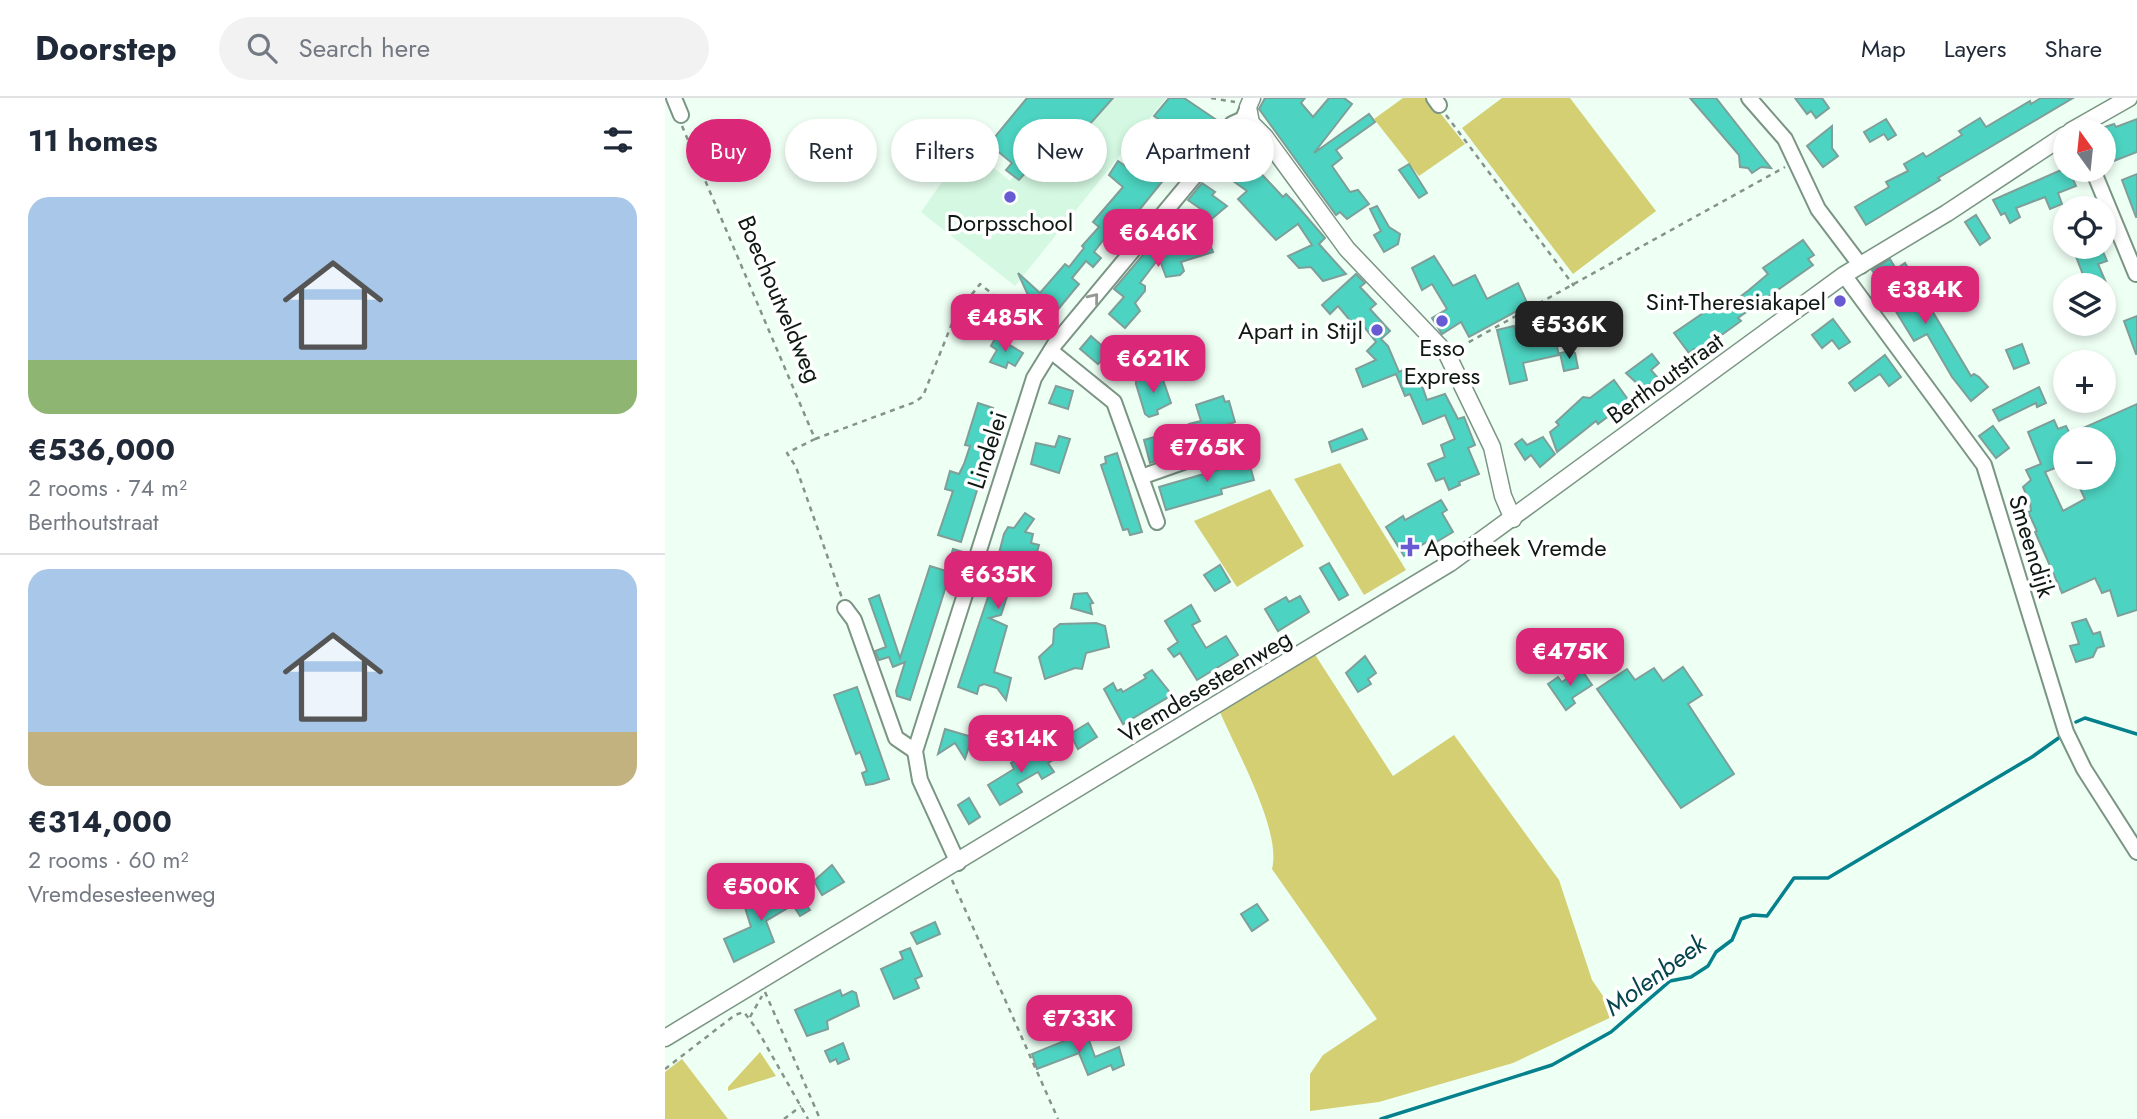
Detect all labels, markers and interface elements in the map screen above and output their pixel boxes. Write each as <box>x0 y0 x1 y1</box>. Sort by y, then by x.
search box <box>219 17 709 80</box>
text: Doorstep <box>35 25 177 72</box>
icon: search <box>243 29 281 67</box>
text: Search here <box>299 29 430 67</box>
text: Map <box>1861 31 1906 66</box>
text: Layers <box>1944 31 2006 66</box>
text: Share <box>2044 31 2102 66</box>
text: 11 homes <box>28 119 158 162</box>
chip: Buy <box>686 119 771 182</box>
chip: Rent <box>785 119 877 182</box>
chip: Filters <box>891 119 999 182</box>
chip: New <box>1013 119 1107 182</box>
chip: Apartment <box>1121 119 1274 182</box>
north arrow <box>2053 119 2116 182</box>
map controls <box>2053 119 2116 490</box>
icon: filters <box>599 121 637 159</box>
marker: Dorpsschool <box>1002 189 1018 205</box>
button: locate <box>2053 196 2116 259</box>
place label: Dorpsschool <box>947 205 1073 240</box>
pin: €646K <box>1109 209 1207 269</box>
street label: Boechoutveldweg <box>729 210 831 388</box>
text: €646K <box>1119 215 1197 249</box>
icon: home <box>270 242 396 368</box>
pin: €384K <box>1876 266 1974 326</box>
text: €384K <box>1887 272 1963 306</box>
button: layers <box>2053 273 2116 336</box>
place label: Sint-Theresiakapel <box>1646 284 1826 319</box>
one-way arrow <box>1086 293 1098 306</box>
marker: Sint-Theresiakapel <box>1832 293 1848 309</box>
pin: €485K <box>956 294 1054 354</box>
text: €485K <box>967 300 1043 334</box>
pin: €536K <box>1520 302 1618 361</box>
text: €536K <box>1531 307 1607 341</box>
place label: Apart in Stijl <box>1238 313 1363 348</box>
marker: Esso Express <box>1434 313 1450 329</box>
marker: Apart in Stijl <box>1369 322 1385 338</box>
street label: Berthoutstraat <box>1600 324 1731 432</box>
place label: Esso Express <box>1404 330 1480 393</box>
pin: €621K <box>1104 336 1202 395</box>
text: €621K <box>1116 341 1190 375</box>
button: + <box>2053 350 2116 413</box>
street label: Lindelei <box>958 407 1016 493</box>
pin: €765K <box>1158 424 1256 484</box>
button: − <box>2053 427 2116 490</box>
text: €536,000 <box>28 428 175 471</box>
text: €765K <box>1169 430 1245 464</box>
text: 2 rooms · 74 m² <box>28 471 187 505</box>
street label: Smeendijk <box>2000 490 2064 602</box>
text: Berthoutstraat <box>28 505 159 539</box>
place label: Apotheek Vremde <box>1424 530 1607 565</box>
marker: Apotheek Vremde <box>1402 539 1418 555</box>
pin: €635K <box>949 552 1047 611</box>
text: €635K <box>960 557 1036 591</box>
icon: home <box>270 614 396 740</box>
street label: Vremdesesteenweg <box>1112 621 1298 751</box>
pin: €475K <box>1521 628 1619 688</box>
text: €475K <box>1532 634 1608 668</box>
pin: €314K <box>972 716 1070 775</box>
text: €314K <box>984 721 1058 755</box>
text: €314,000 <box>28 800 172 843</box>
text: 2 rooms · 60 m² <box>28 843 188 877</box>
pin: €500K <box>712 864 810 923</box>
text: €500K <box>723 869 799 903</box>
text: Vremdesesteenweg <box>28 877 216 911</box>
water label: Molenbeek <box>1596 924 1715 1025</box>
pin: €733K <box>1030 996 1128 1055</box>
text: €733K <box>1042 1001 1116 1035</box>

